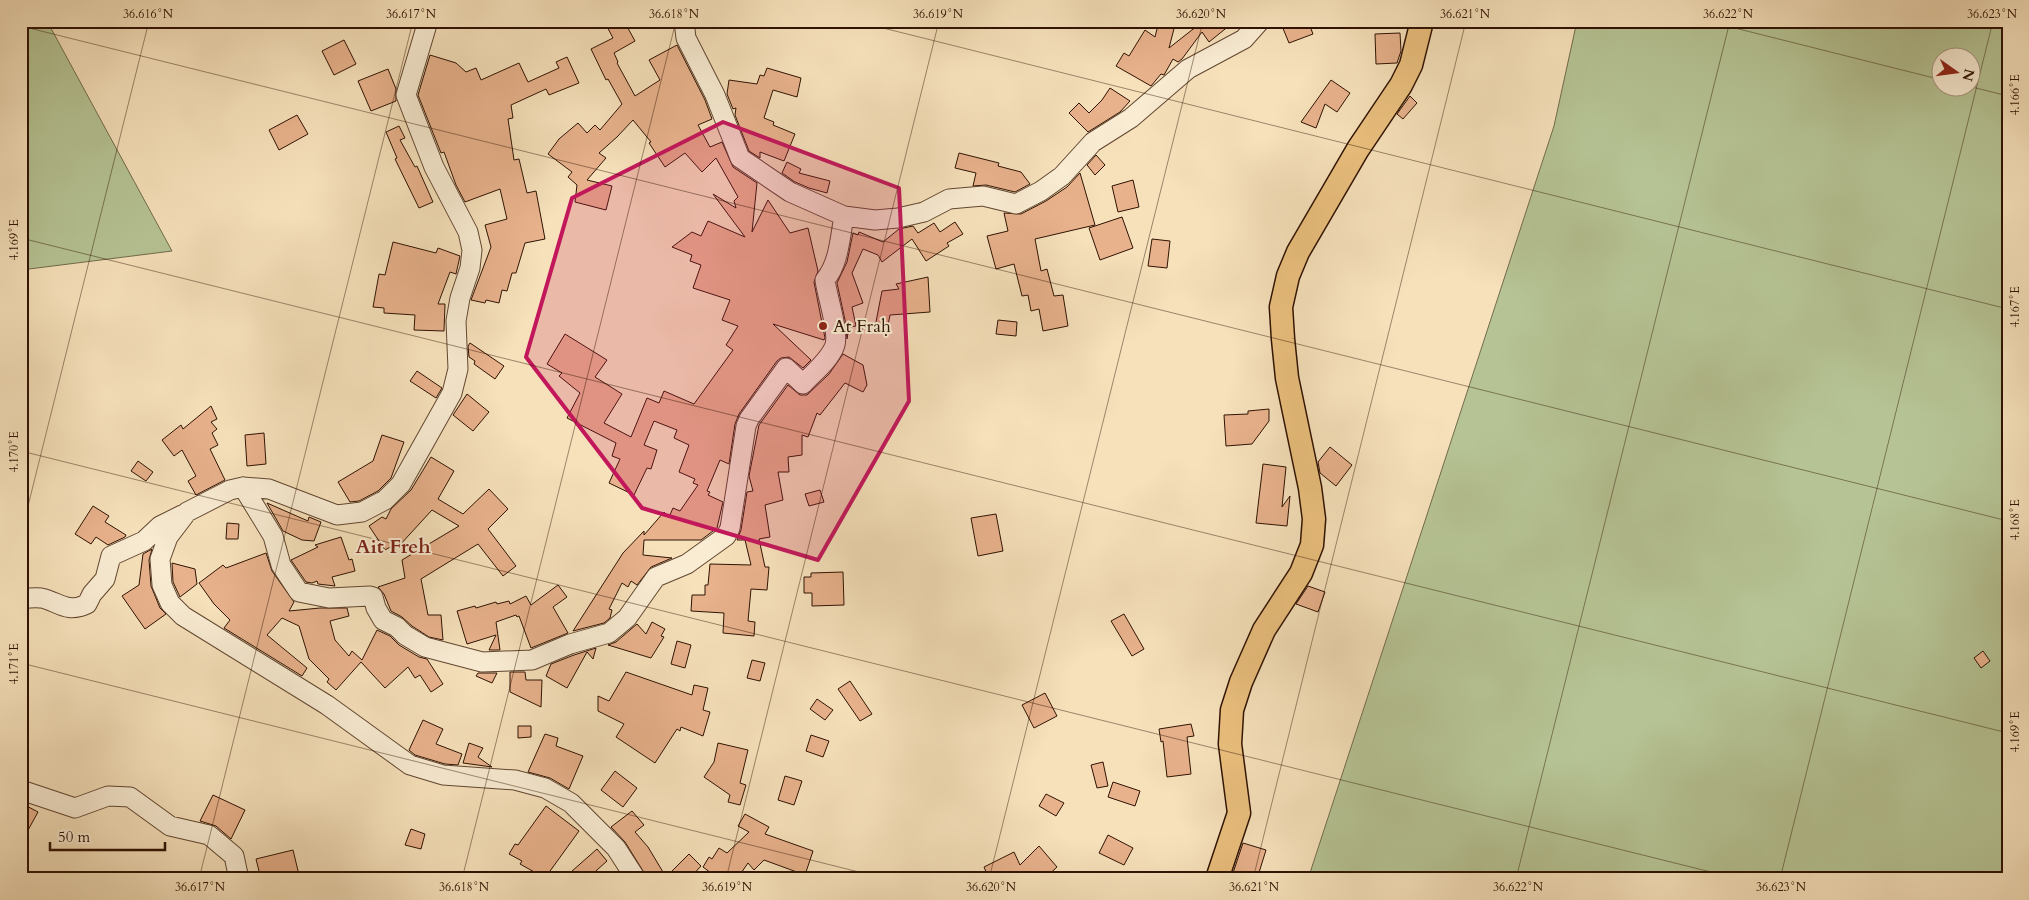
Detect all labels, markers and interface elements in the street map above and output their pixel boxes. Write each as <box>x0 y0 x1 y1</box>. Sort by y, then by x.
text: 36.616°N <box>123 6 174 22</box>
text: 36.617°N <box>386 6 437 22</box>
text: 36.618°N <box>649 6 700 22</box>
text: 36.619°N <box>913 6 964 22</box>
text: 36.620°N <box>1176 6 1227 22</box>
text: 36.621°N <box>1440 6 1491 22</box>
text: 36.622°N <box>1703 6 1754 22</box>
text: 36.623°N <box>1967 6 2018 22</box>
north arrow <box>1932 48 1982 98</box>
text: N <box>1957 67 1979 83</box>
text: 4.166°E <box>2007 74 2023 116</box>
text: 4.169°E <box>6 219 22 261</box>
text: 4.167°E <box>2007 286 2023 328</box>
place label: At Fraḥ <box>833 314 891 339</box>
marker: At Fraḥ <box>817 320 829 332</box>
text: 4.170°E <box>6 431 22 473</box>
text: 4.168°E <box>2007 499 2023 541</box>
district label: Ait Freh <box>355 533 431 560</box>
text: 4.171°E <box>6 643 22 685</box>
text: 4.169°E <box>2007 711 2023 753</box>
scale bar <box>50 820 165 852</box>
text: 50 m <box>58 827 90 847</box>
text: 36.617°N <box>175 879 226 895</box>
text: 36.618°N <box>439 879 490 895</box>
text: 36.619°N <box>702 879 753 895</box>
text: 36.620°N <box>966 879 1017 895</box>
text: 36.621°N <box>1229 879 1280 895</box>
text: 36.622°N <box>1493 879 1544 895</box>
text: 36.623°N <box>1756 879 1807 895</box>

